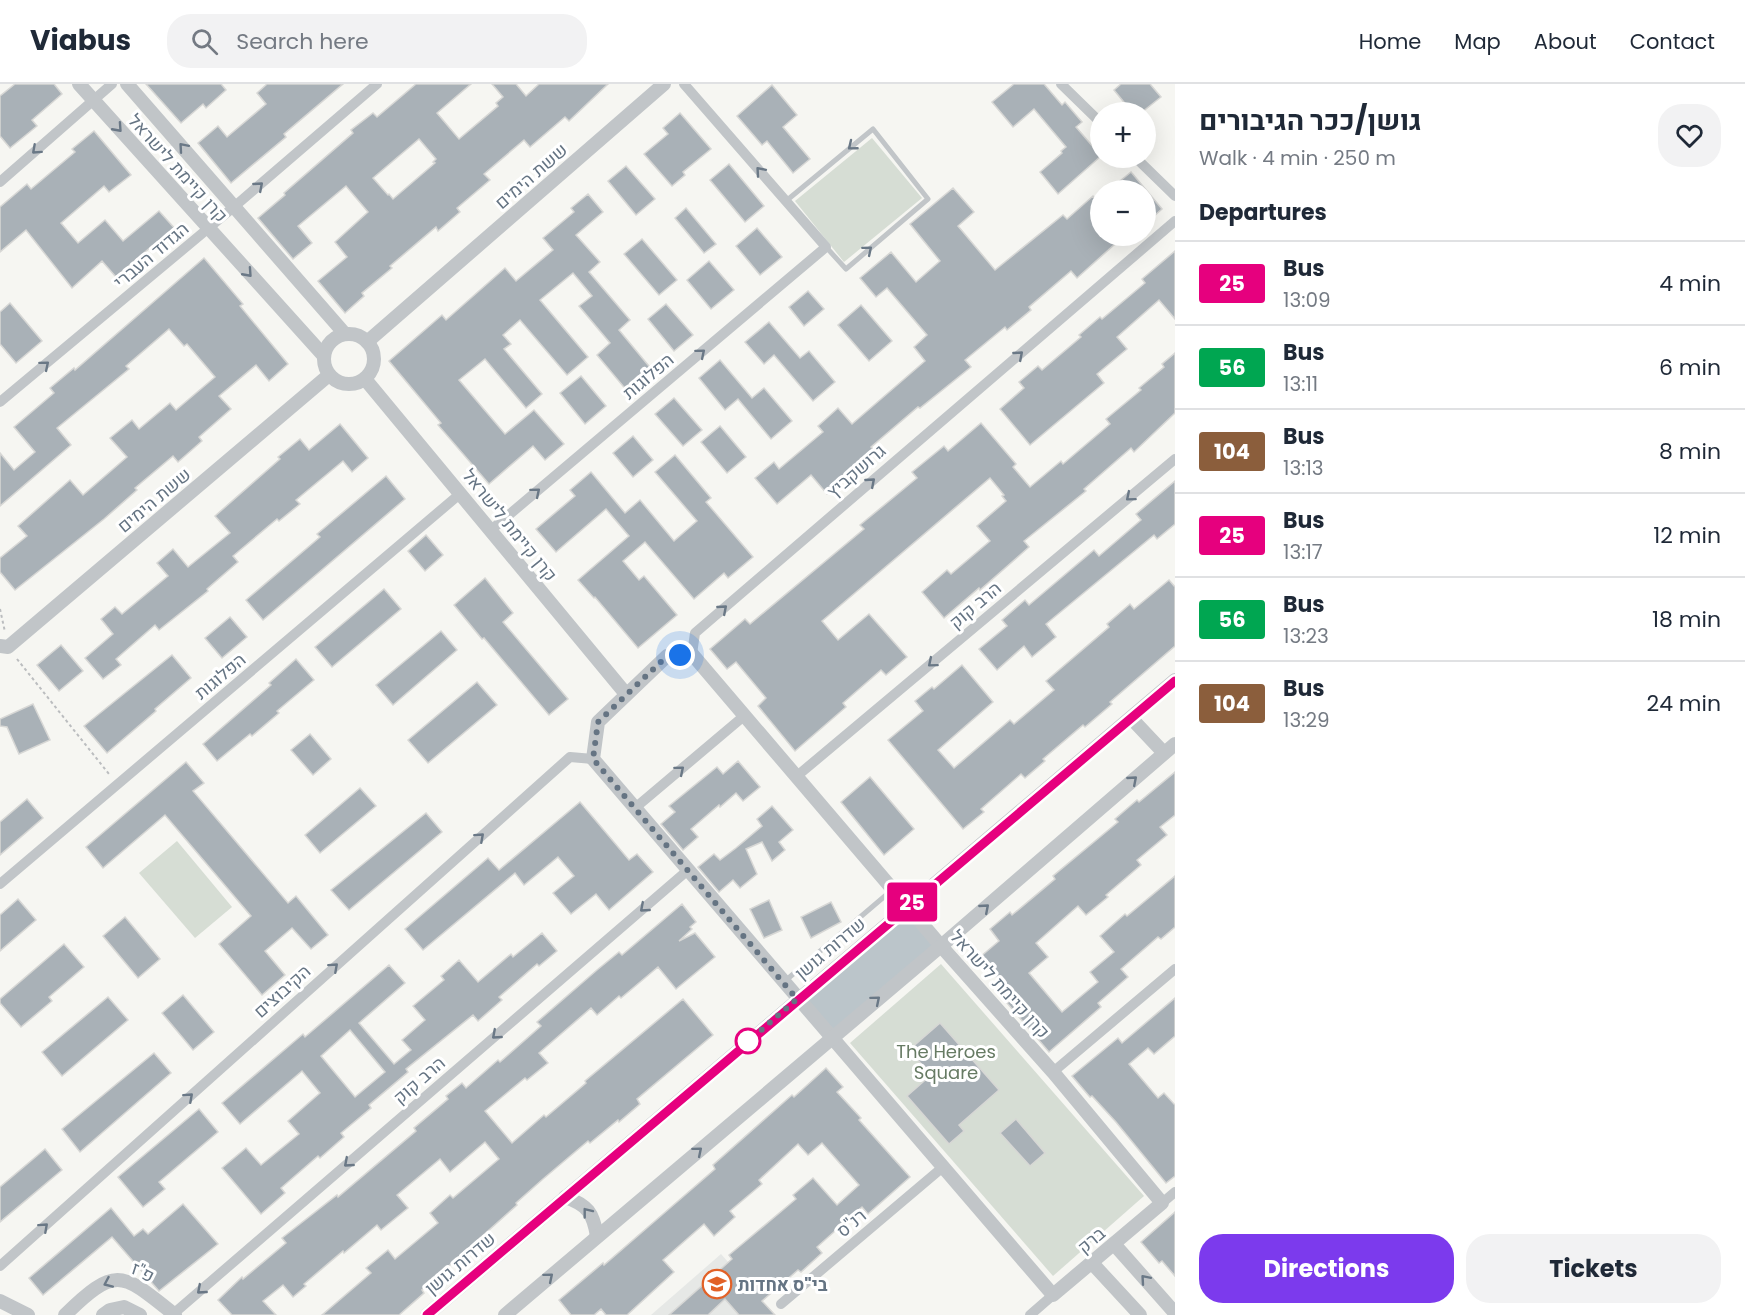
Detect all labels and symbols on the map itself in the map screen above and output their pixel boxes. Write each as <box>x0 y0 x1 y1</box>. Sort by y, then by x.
street label: קרן קיימת לישראל <box>122 108 234 228</box>
one-way arrow <box>111 121 122 132</box>
street label: ששת הימים <box>489 137 573 215</box>
one-way arrow <box>848 139 859 150</box>
one-way arrow <box>32 143 43 154</box>
one-way arrow <box>179 143 190 154</box>
one-way arrow <box>756 167 767 178</box>
one-way arrow <box>252 182 263 193</box>
street label: הגדוד העברי <box>108 216 194 294</box>
one-way arrow <box>861 247 872 258</box>
one-way arrow <box>241 266 252 276</box>
street label: הפלוגות <box>617 347 679 405</box>
one-way arrow <box>694 349 705 360</box>
one-way arrow <box>1012 351 1023 362</box>
one-way arrow <box>38 361 49 372</box>
street label: גרושקביץ <box>821 438 891 504</box>
street label: ששת הימים <box>112 462 196 538</box>
street label: קרן קיימת לישראל <box>457 463 563 587</box>
one-way arrow <box>864 478 875 489</box>
one-way arrow <box>529 488 540 499</box>
one-way arrow <box>1126 490 1137 501</box>
street label: הרב קוק <box>943 576 1007 634</box>
one-way arrow <box>716 605 727 616</box>
your location <box>665 640 695 670</box>
street label: הפלוגות <box>189 647 251 705</box>
one-way arrow <box>928 655 939 666</box>
one-way arrow <box>673 767 684 778</box>
one-way arrow <box>1126 776 1137 787</box>
one-way arrow <box>473 833 484 844</box>
line badge: 25 <box>885 882 939 922</box>
one-way arrow <box>640 901 651 912</box>
one-way arrow <box>978 904 989 915</box>
street label: שדרות גושן <box>789 911 871 985</box>
street label: קרן קיימת לישראל <box>944 924 1056 1044</box>
street label: הקיבוצים <box>248 959 316 1023</box>
one-way arrow <box>328 963 338 974</box>
one-way arrow <box>869 997 880 1008</box>
one-way arrow <box>492 1028 503 1039</box>
unlabelled marker <box>735 1028 761 1054</box>
park label: The Heroes Square <box>896 1039 996 1085</box>
street label: הרב קוק <box>388 1050 450 1110</box>
one-way arrow <box>182 1093 193 1104</box>
one-way arrow <box>691 1147 702 1158</box>
one-way arrow <box>344 1155 355 1166</box>
street label: רנ"ס <box>831 1203 871 1243</box>
one-way arrow <box>584 1207 595 1218</box>
street label: ברק <box>1072 1221 1111 1259</box>
one-way arrow <box>37 1223 47 1234</box>
street label: שדרות גושן <box>419 1226 501 1300</box>
street label: פ"ז <box>127 1256 159 1288</box>
school or university icon: בי"ס אחדות <box>701 1268 733 1300</box>
place label: בי"ס אחדות <box>738 1272 828 1297</box>
one-way arrow <box>542 1273 553 1284</box>
one-way arrow <box>1141 1274 1152 1285</box>
one-way arrow <box>103 1276 114 1288</box>
one-way arrow <box>197 1283 208 1294</box>

